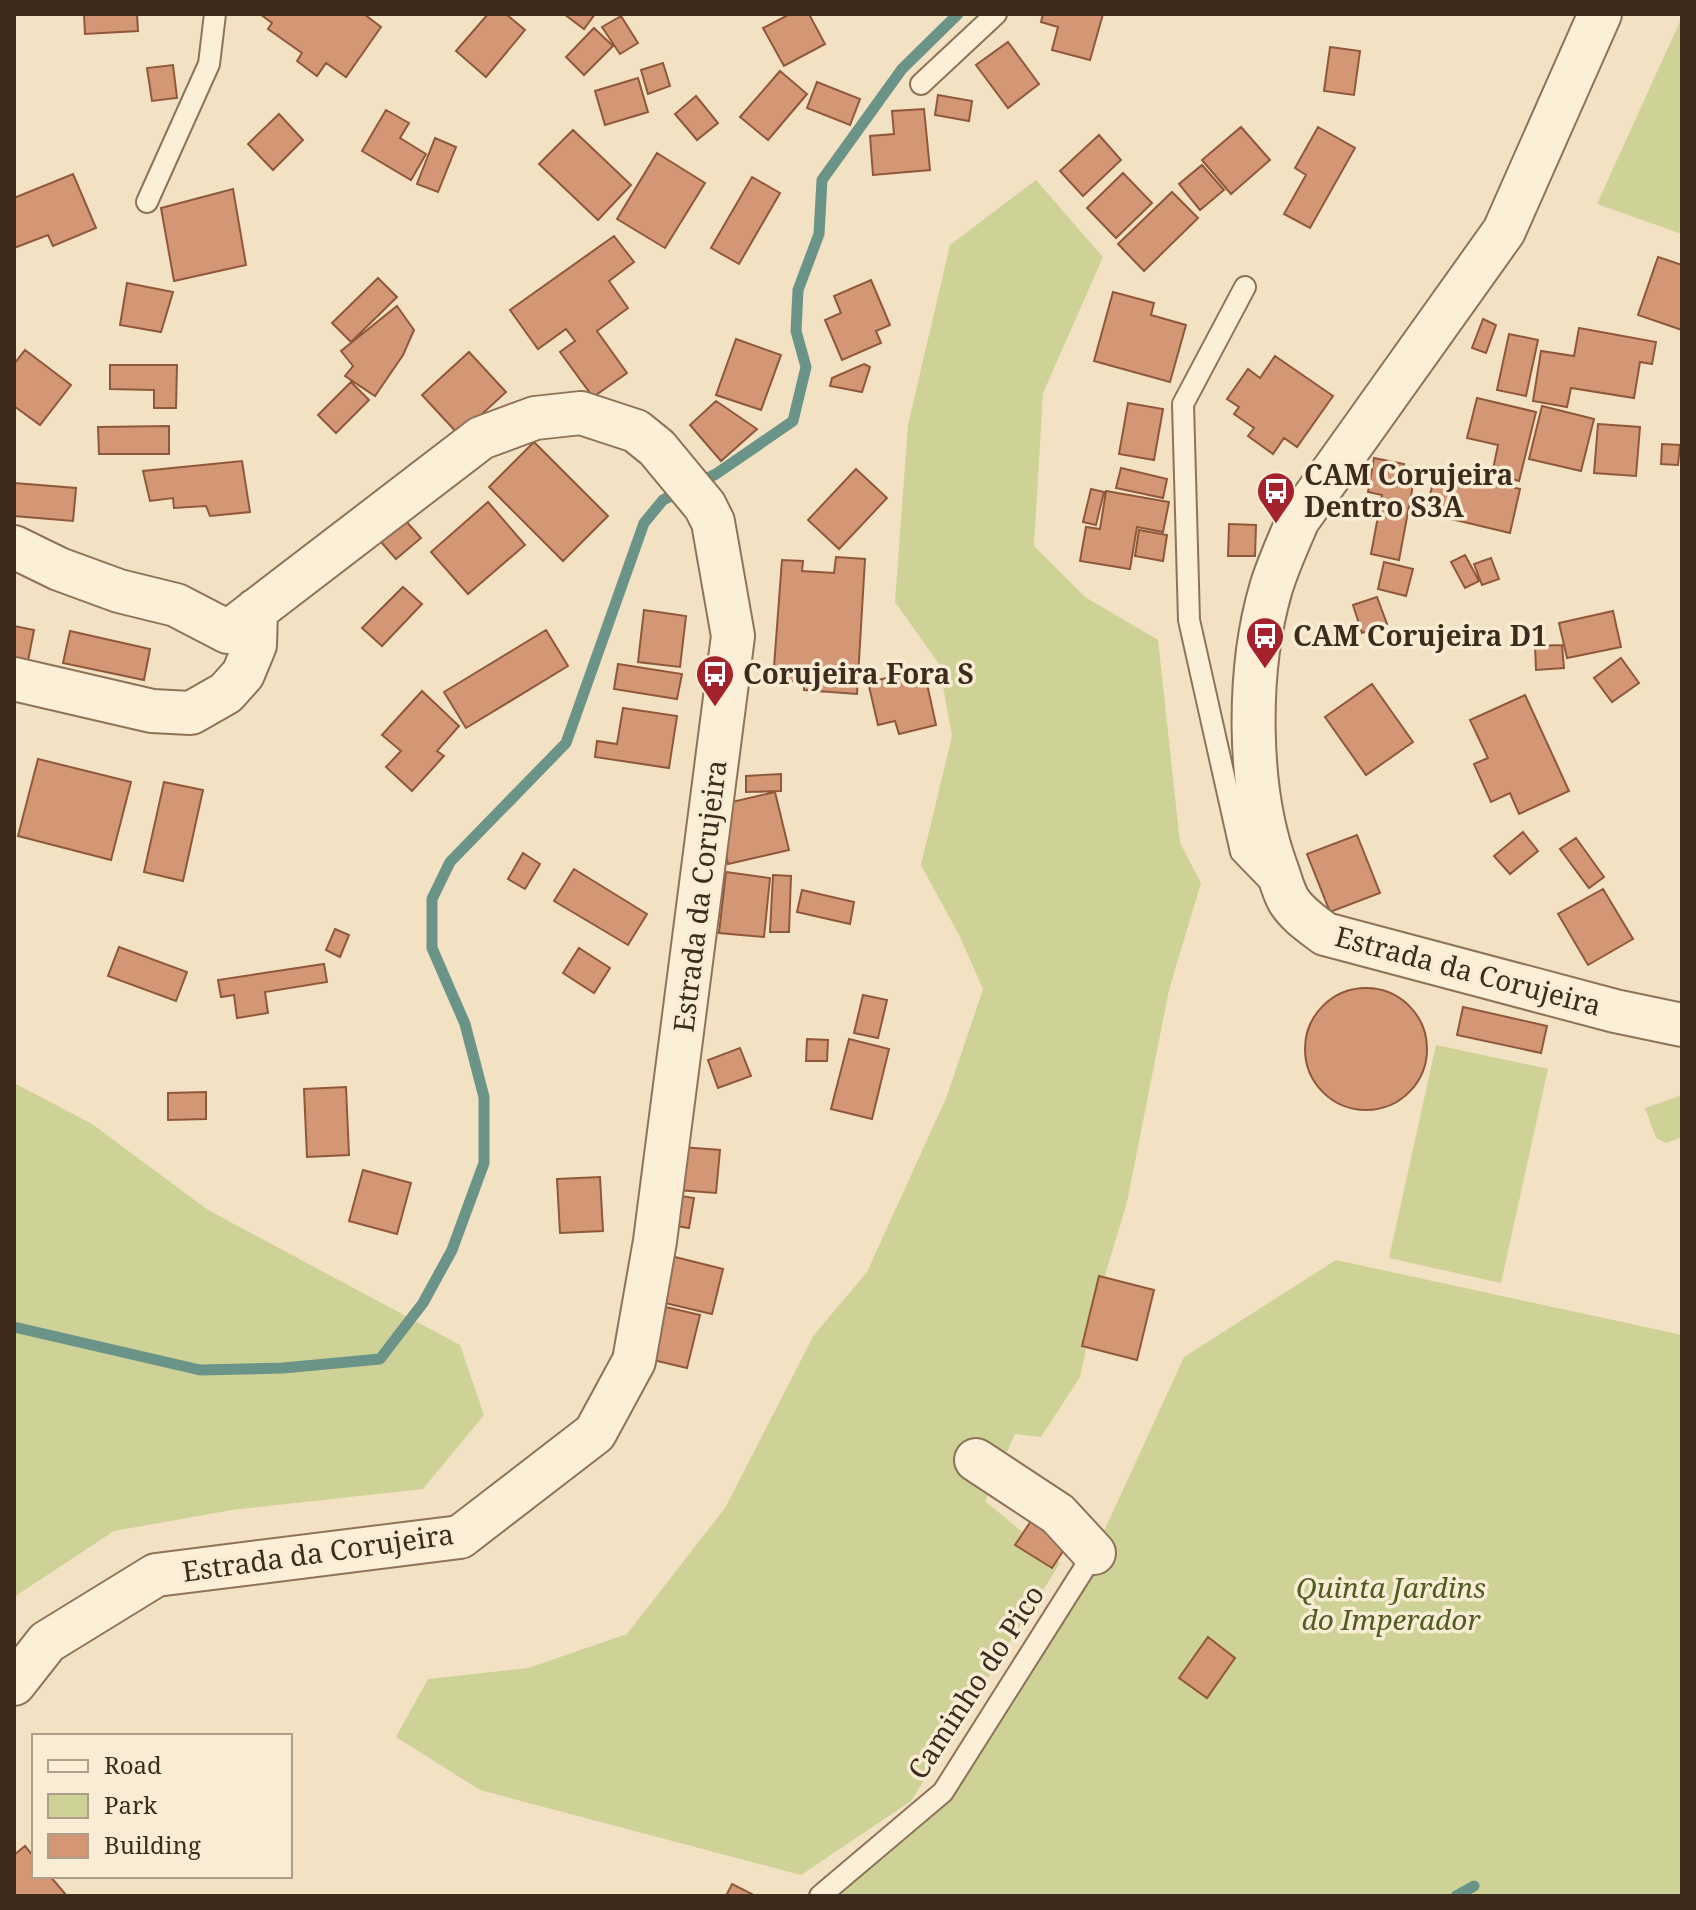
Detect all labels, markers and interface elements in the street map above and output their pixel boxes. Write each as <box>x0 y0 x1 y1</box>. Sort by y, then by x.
place label: CAM Corujeira Dentro S3A <box>1304 455 1513 525</box>
bus stop icon: CAM Corujeira Dentro S3A <box>1255 470 1297 525</box>
bus stop icon: CAM Corujeira D1 <box>1244 615 1286 670</box>
place label: CAM Corujeira D1 <box>1293 616 1547 654</box>
bus stop icon: Corujeira Fora S <box>694 653 736 708</box>
place label: Corujeira Fora S <box>743 654 974 692</box>
street label: Estrada da Corujeira <box>663 758 735 1034</box>
street label: Estrada da Corujeira <box>1331 916 1605 1024</box>
street label: Estrada da Corujeira <box>180 1514 456 1590</box>
park label: Quinta Jardins do Imperador <box>1296 1568 1486 1638</box>
street label: Caminho do Pico <box>898 1577 1052 1786</box>
legend <box>32 1734 292 1878</box>
text: Road <box>104 1748 162 1781</box>
text: Park <box>104 1788 158 1821</box>
text: Building <box>104 1828 201 1861</box>

